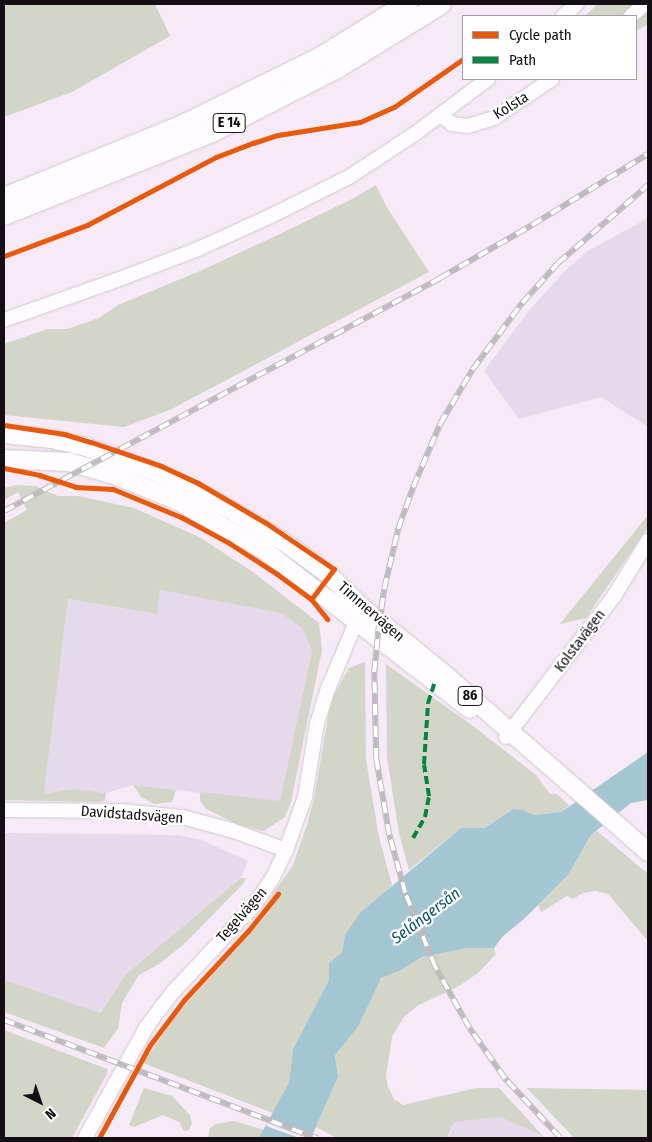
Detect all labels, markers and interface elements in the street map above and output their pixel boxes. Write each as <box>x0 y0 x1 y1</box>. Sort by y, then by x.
legend <box>462 15 637 80</box>
text: Cycle path <box>509 26 572 44</box>
text: Path <box>509 51 536 69</box>
street label: Kolsta <box>490 88 532 124</box>
road number: E 14 <box>212 112 246 134</box>
street label: Timmervägen <box>334 578 408 646</box>
street label: Kolstavägen <box>551 606 609 676</box>
road number: 86 <box>458 684 482 708</box>
street label: Davidstadsvägen <box>80 802 184 828</box>
street label: Tegelvägen <box>213 884 271 946</box>
water label: Selångersån <box>388 884 464 948</box>
north arrow <box>15 1077 65 1127</box>
text: N <box>41 1105 59 1123</box>

